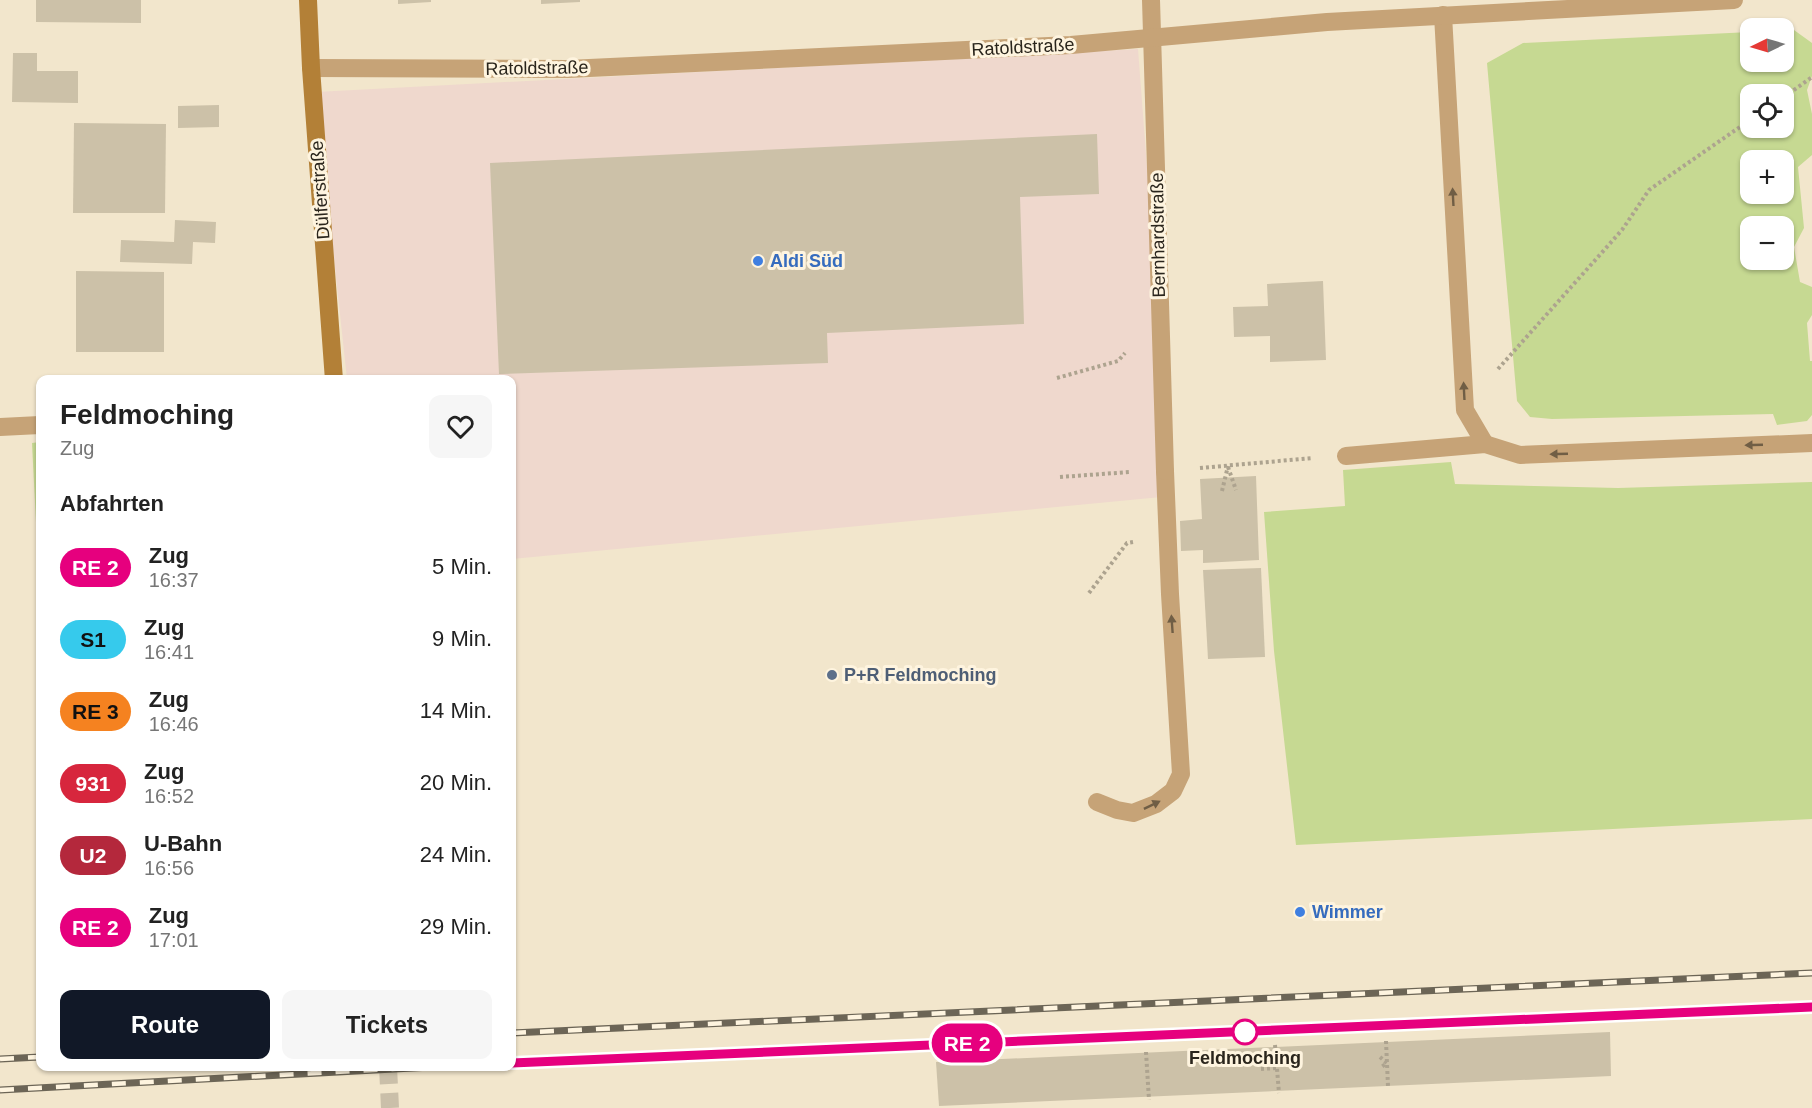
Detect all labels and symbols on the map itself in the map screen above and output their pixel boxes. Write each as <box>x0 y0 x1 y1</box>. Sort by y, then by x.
north arrow <box>1740 18 1794 72</box>
street label: Ratoldstraße <box>971 34 1075 60</box>
street label: Ratoldstraße <box>485 57 589 79</box>
street label: Dülferstraße <box>307 140 333 240</box>
street label: Bernhardstraße <box>1147 172 1169 298</box>
one-way arrow <box>1448 187 1457 206</box>
place label: Aldi Süd <box>770 251 843 271</box>
marker: Aldi Süd <box>751 254 765 268</box>
one-way arrow <box>1459 382 1468 401</box>
one-way arrow <box>1744 440 1763 449</box>
one-way arrow <box>1549 450 1568 459</box>
one-way arrow <box>1167 614 1176 633</box>
place label: P+R Feldmoching <box>844 665 997 685</box>
marker: P+R Feldmoching <box>825 668 839 682</box>
one-way arrow <box>1143 800 1160 809</box>
place label: Wimmer <box>1312 902 1383 922</box>
marker: Wimmer <box>1293 905 1307 919</box>
marker: Feldmoching <box>1232 1019 1258 1045</box>
line badge: RE 2 <box>925 1024 1009 1062</box>
place label: Feldmoching <box>1189 1048 1301 1068</box>

